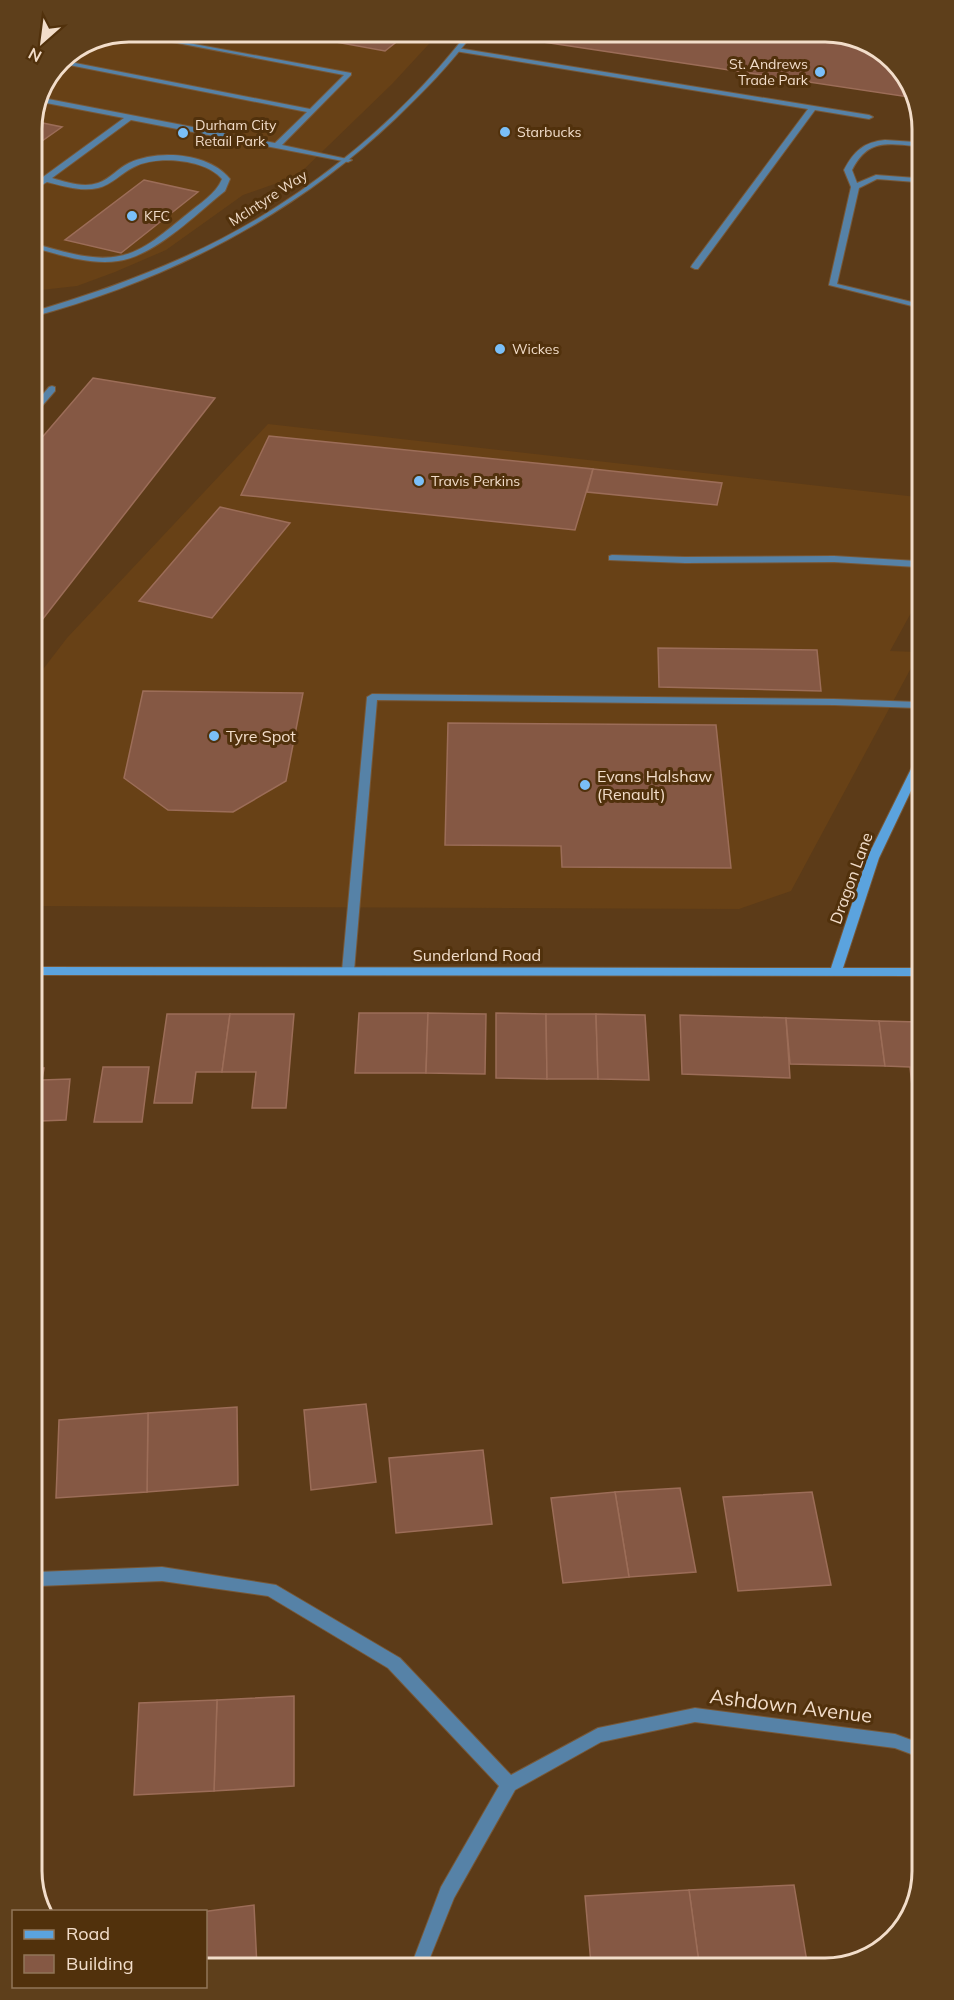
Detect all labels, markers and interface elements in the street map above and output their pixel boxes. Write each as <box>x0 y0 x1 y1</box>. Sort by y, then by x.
north arrow <box>12 12 72 72</box>
text: N <box>25 44 45 67</box>
place label: St. Andrews Trade Park <box>729 55 809 89</box>
marker: St. Andrews Trade Park <box>813 65 827 79</box>
place label: Durham City Retail Park <box>195 116 277 150</box>
place label: Starbucks <box>517 123 582 141</box>
marker: Starbucks <box>498 125 512 139</box>
marker: Durham City Retail Park <box>176 126 190 140</box>
street label: McIntyre Way <box>225 166 311 230</box>
place label: KFC <box>144 207 170 225</box>
marker: KFC <box>125 209 139 223</box>
place label: Wickes <box>512 340 559 358</box>
marker: Wickes <box>493 342 507 356</box>
place label: Travis Perkins <box>431 472 520 490</box>
marker: Travis Perkins <box>412 474 426 488</box>
place label: Tyre Spot <box>226 726 296 746</box>
marker: Tyre Spot <box>207 729 221 743</box>
place label: Evans Halshaw (Renault) <box>597 766 712 804</box>
marker: Evans Halshaw (Renault) <box>578 778 592 792</box>
street label: Dragon Lane <box>825 829 877 927</box>
street label: Sunderland Road <box>413 945 541 965</box>
street label: Ashdown Avenue <box>708 1683 874 1728</box>
legend <box>12 1910 207 1988</box>
text: Road <box>66 1922 110 1945</box>
text: Building <box>66 1952 134 1975</box>

